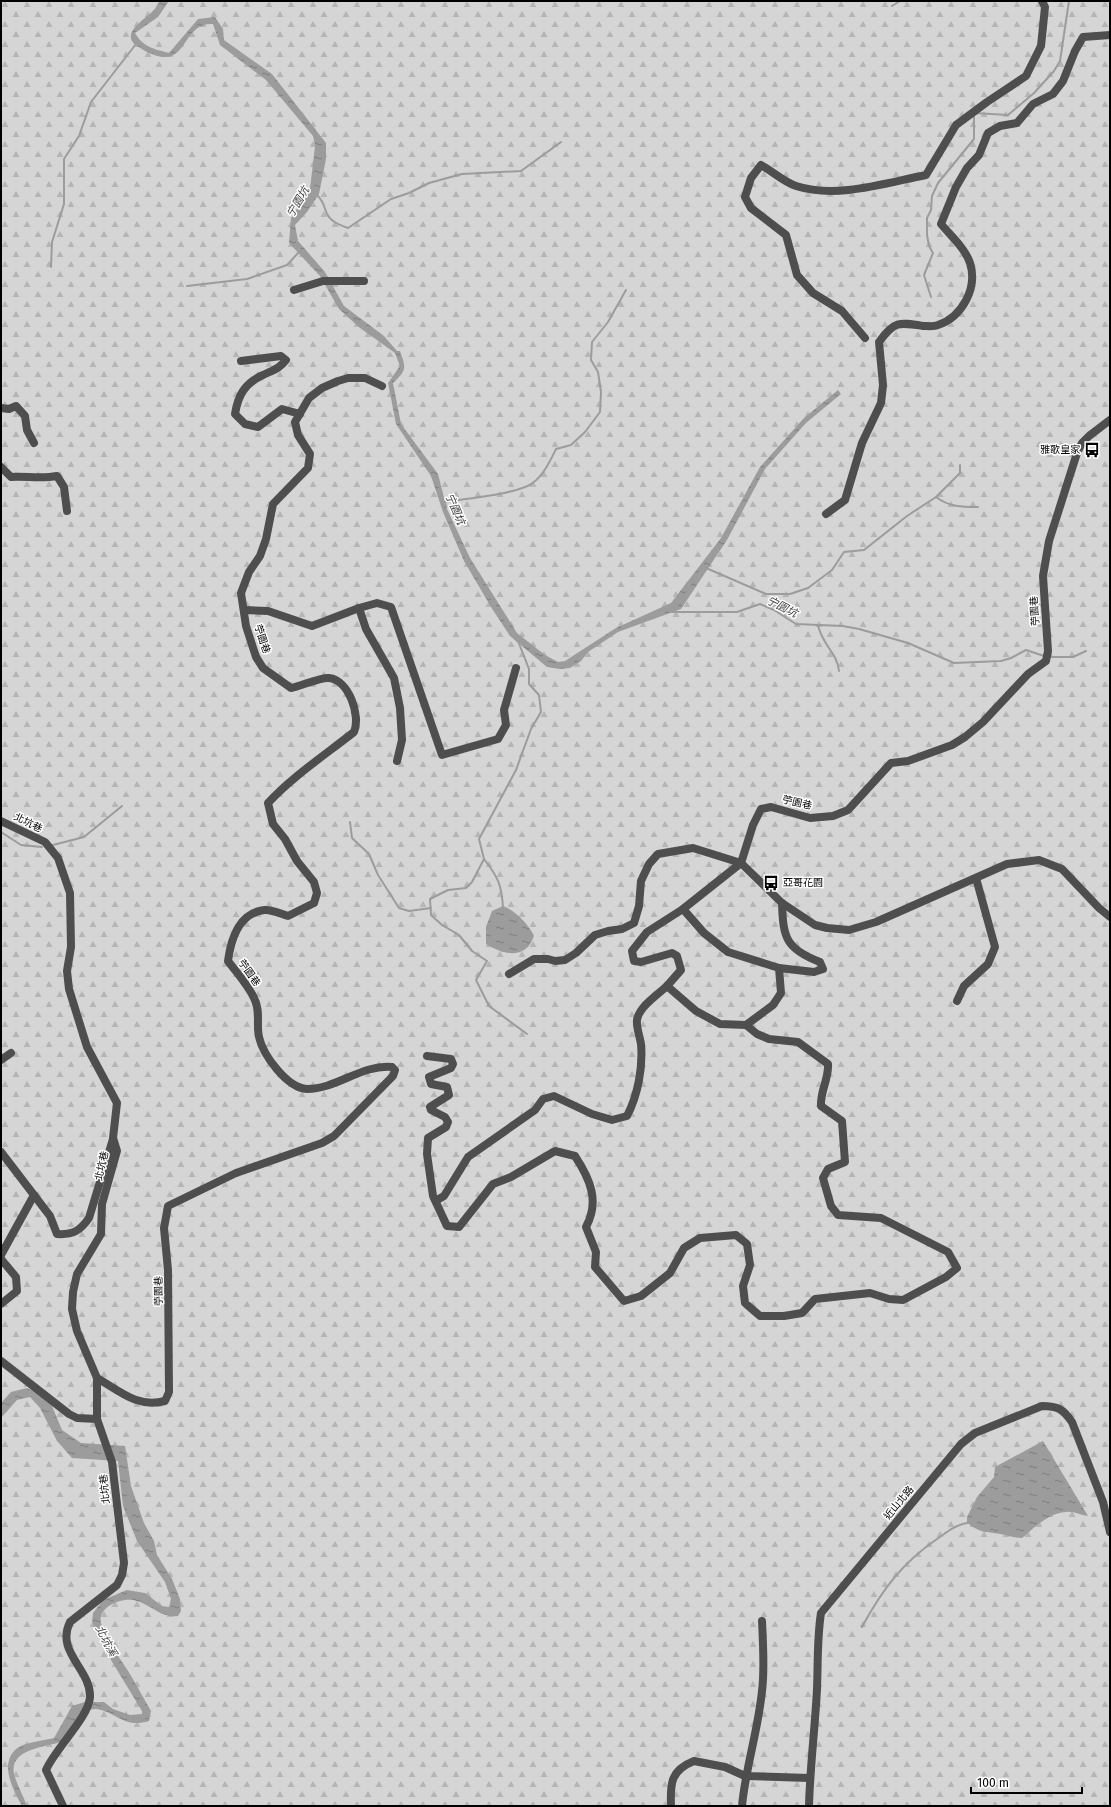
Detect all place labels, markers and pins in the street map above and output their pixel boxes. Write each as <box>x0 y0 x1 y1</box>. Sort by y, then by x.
bus stop icon: 雅歌皇家 <box>1083 441 1101 459</box>
place label: 雅歌皇家 <box>1040 444 1081 456</box>
bus stop icon: 亞哥花園 <box>762 874 780 892</box>
place label: 亞哥花園 <box>783 877 823 889</box>

